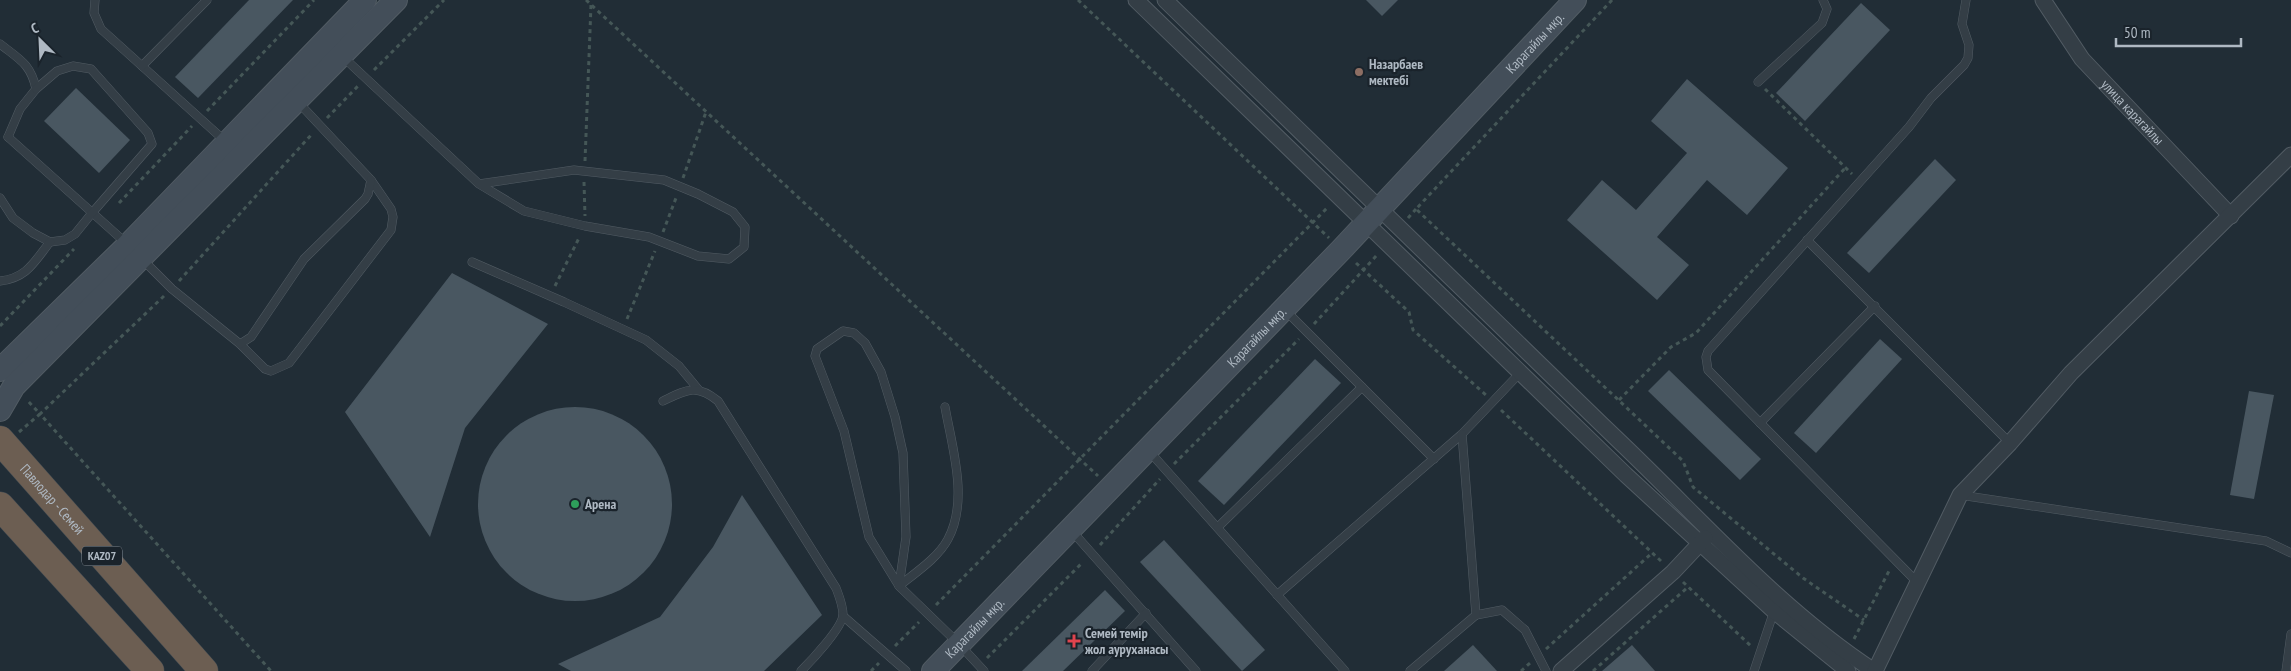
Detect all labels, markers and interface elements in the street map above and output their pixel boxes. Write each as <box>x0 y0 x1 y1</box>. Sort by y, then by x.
street label: Карагайлы мкр. <box>1502 8 1568 77</box>
north arrow <box>15 15 65 65</box>
scale bar <box>2116 15 2241 47</box>
text: С <box>28 18 42 38</box>
text: 50 m <box>2124 23 2150 42</box>
place label: Назарбаев мектебі <box>1369 55 1423 89</box>
marker: Назарбаев мектебі <box>1353 66 1365 78</box>
street label: улица карагайлы <box>2097 76 2168 149</box>
street label: Карагайлы мкр. <box>1223 303 1290 371</box>
street label: Павлодар - Семей <box>16 460 88 538</box>
place label: Арена <box>584 495 616 513</box>
marker: Арена <box>569 498 581 510</box>
road number: KAZ07 <box>82 546 122 566</box>
street label: Карагайлы мкр. <box>941 594 1008 662</box>
place label: Семей темір жол ауруханасы <box>1084 624 1168 658</box>
marker: Семей темір жол ауруханасы <box>1067 634 1081 648</box>

